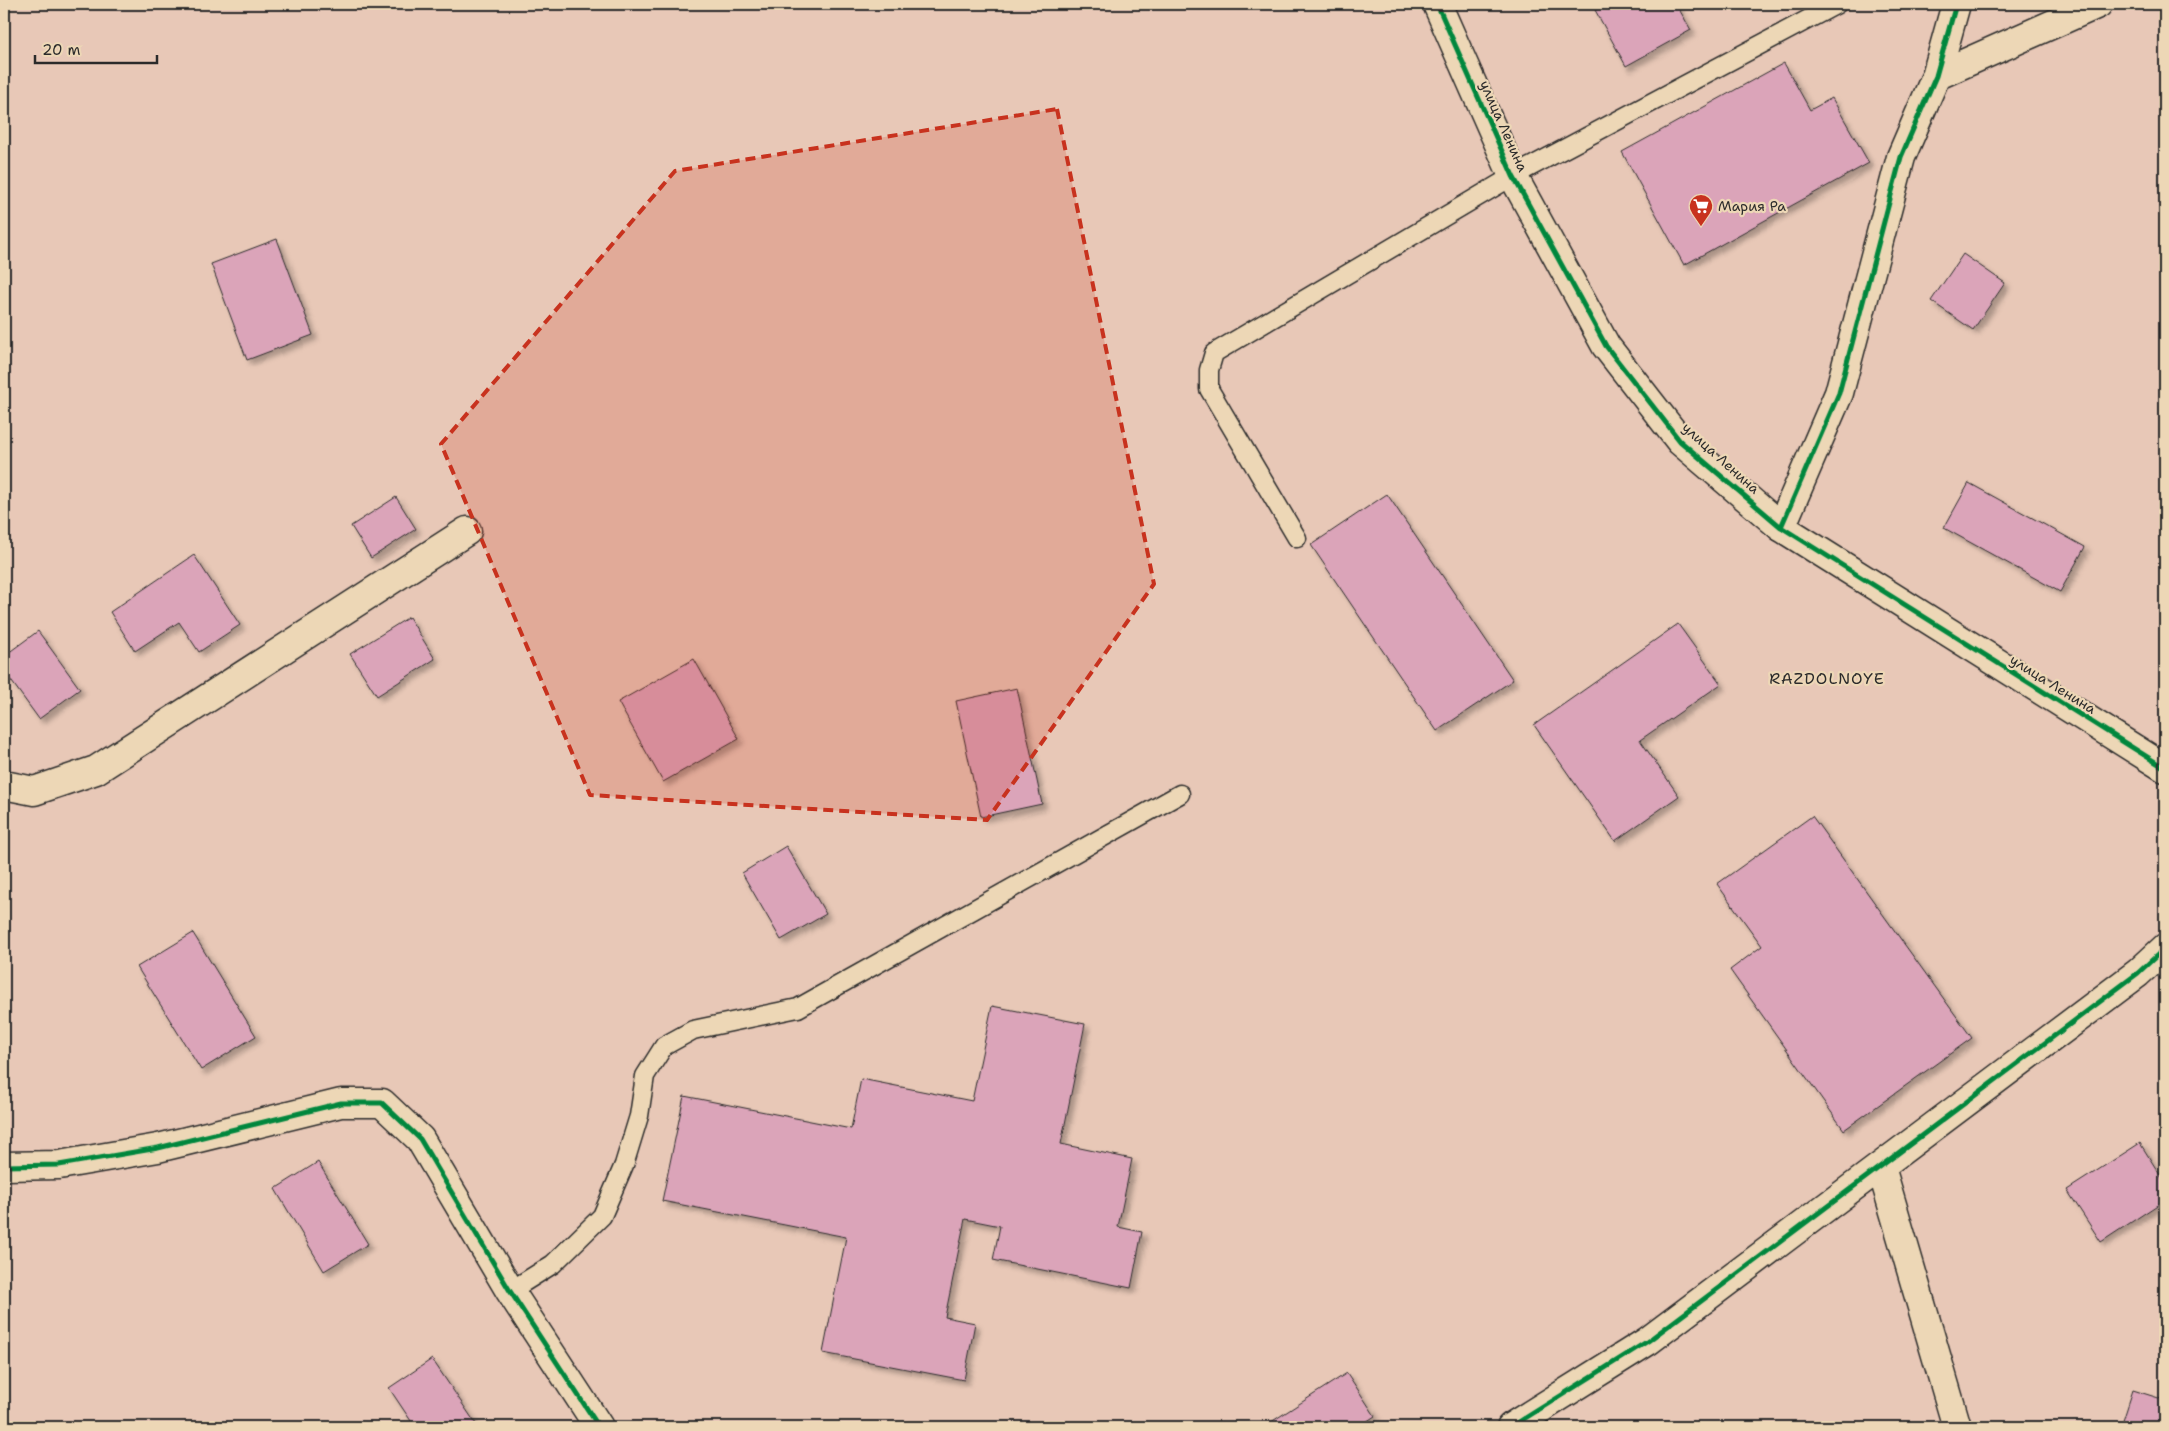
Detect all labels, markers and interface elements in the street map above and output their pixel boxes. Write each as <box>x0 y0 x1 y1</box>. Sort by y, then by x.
scale bar <box>35 32 158 64</box>
text: 20 m <box>42 40 81 60</box>
street label: улица Ленина <box>1476 77 1532 175</box>
supermarket icon: Мария Ра <box>1688 193 1714 227</box>
place label: Мария Ра <box>1718 197 1786 215</box>
street label: улица Ленина <box>1678 418 1764 498</box>
street label: улица Ленина <box>2007 650 2100 718</box>
district label: RAZDOLNOYE <box>1769 668 1885 689</box>

